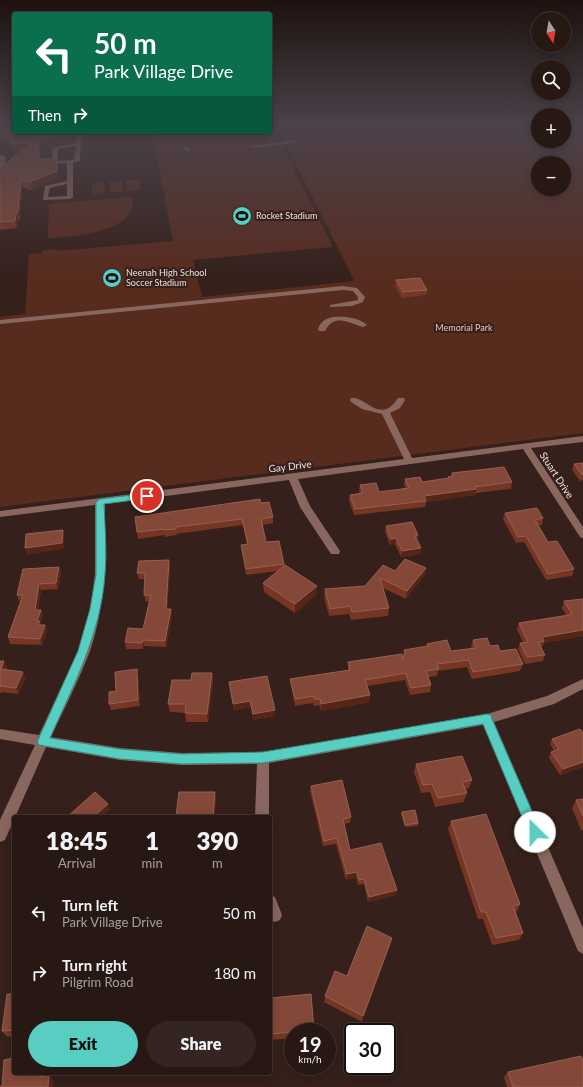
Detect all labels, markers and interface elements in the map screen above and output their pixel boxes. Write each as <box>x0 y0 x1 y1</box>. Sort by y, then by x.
north arrow <box>531 12 571 52</box>
map controls <box>531 12 571 196</box>
text: 50 m <box>94 26 157 60</box>
icon: left <box>28 28 80 80</box>
text: Park Village Drive <box>94 60 233 82</box>
button: search <box>531 60 571 100</box>
icon: right <box>69 104 91 126</box>
text: Then <box>28 106 61 124</box>
button: + <box>531 108 571 148</box>
button: − <box>531 156 571 196</box>
sports icon: Rocket Stadium <box>231 205 253 227</box>
place label: Rocket Stadium <box>256 210 317 221</box>
sports icon: Neenah High School Soccer Stadium <box>101 267 123 289</box>
place label: Neenah High School Soccer Stadium <box>126 267 207 288</box>
park label: Memorial Park <box>435 322 493 333</box>
street label: Stuart Drive <box>538 450 576 500</box>
street label: Gay Drive <box>268 457 312 475</box>
pin <box>130 479 164 513</box>
icon: arrive <box>136 485 158 507</box>
position arrow <box>514 811 556 853</box>
text: 18:45 <box>46 826 108 855</box>
text: 1 <box>145 826 159 855</box>
text: 390 <box>196 826 238 855</box>
text: Arrival <box>58 855 96 871</box>
text: min <box>142 855 163 871</box>
text: m <box>212 855 223 871</box>
text: Turn left <box>62 896 118 914</box>
icon: left <box>28 902 50 924</box>
text: 50 m <box>222 904 256 922</box>
text: Park Village Drive <box>62 914 163 930</box>
text: Turn right <box>62 956 127 974</box>
icon: right <box>28 962 50 984</box>
text: 180 m <box>214 964 256 982</box>
text: Pilgrim Road <box>62 974 133 990</box>
button: Exit <box>28 1021 138 1067</box>
button: Share <box>146 1021 256 1067</box>
speed limit sign: 30 <box>344 1023 396 1075</box>
text: 19 <box>298 1032 322 1056</box>
text: km/h <box>298 1053 322 1065</box>

